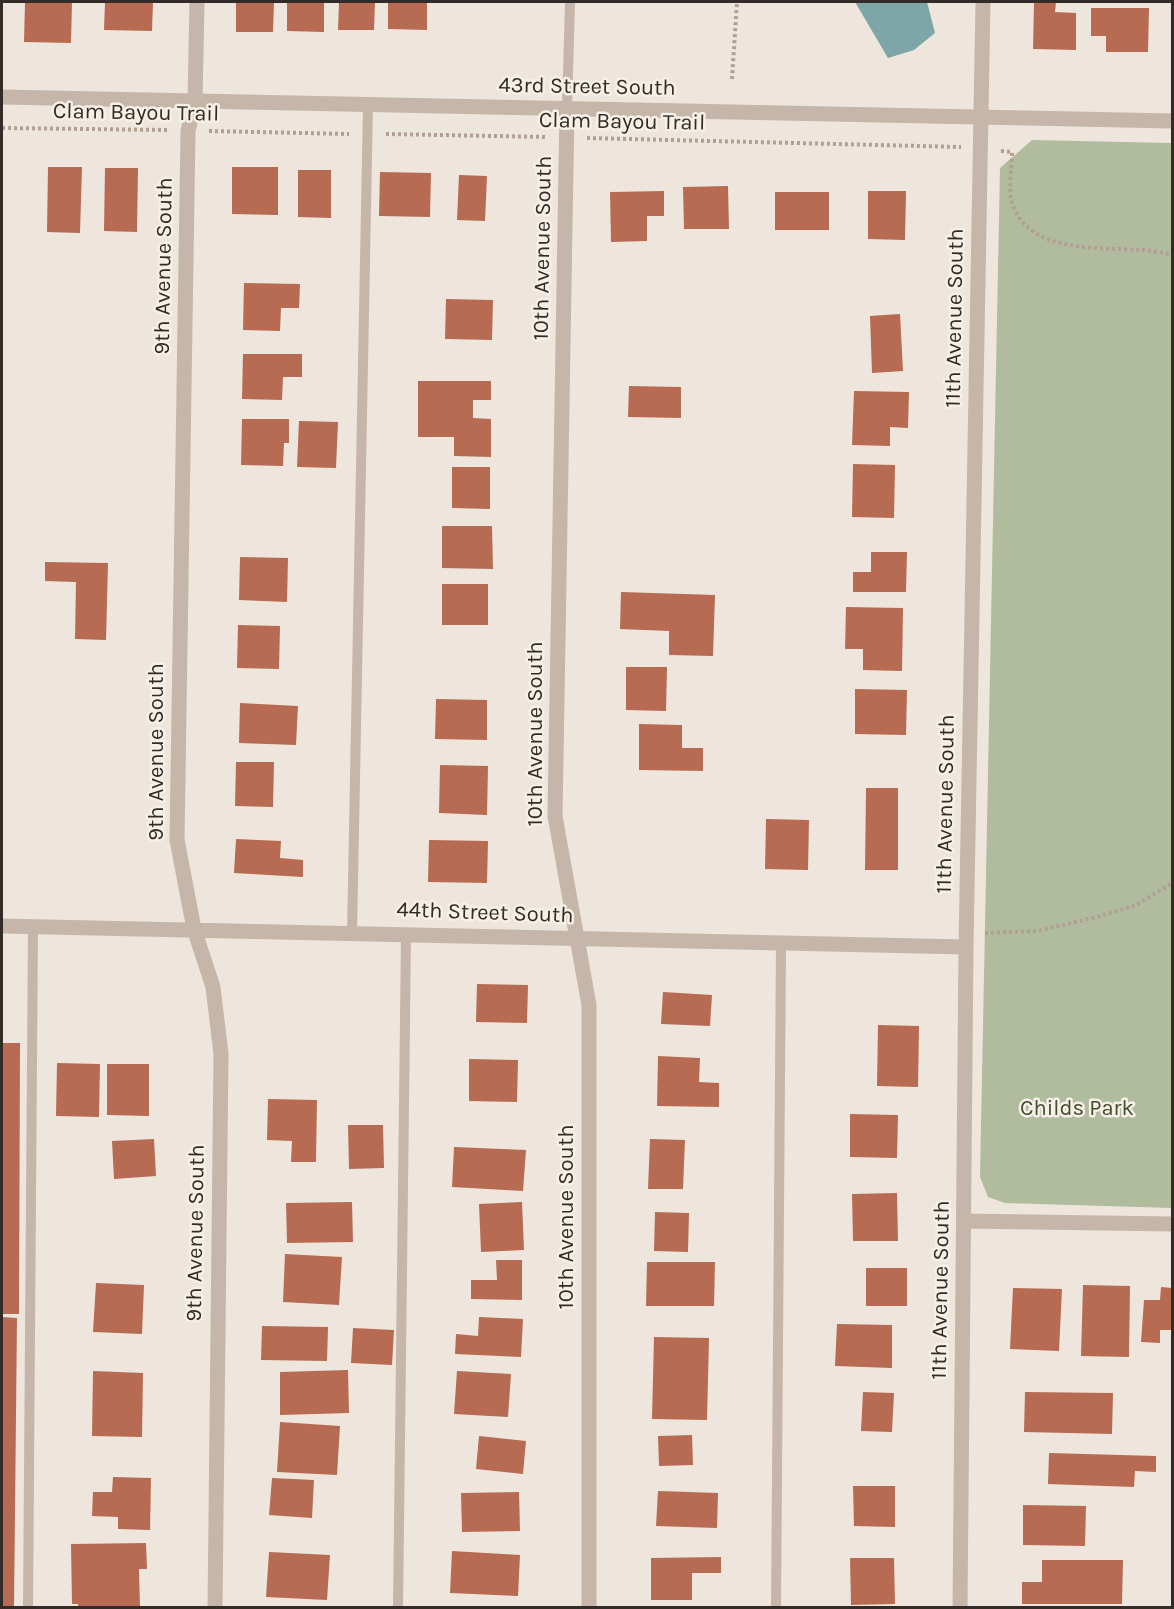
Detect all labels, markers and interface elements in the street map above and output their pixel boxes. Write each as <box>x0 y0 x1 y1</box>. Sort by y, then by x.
street label: 43rd Street South <box>498 72 676 102</box>
street label: Clam Bayou Trail <box>53 98 219 128</box>
street label: Clam Bayou Trail <box>539 107 705 137</box>
street label: 10th Avenue South <box>528 155 558 341</box>
street label: 9th Avenue South <box>149 177 179 355</box>
street label: 11th Avenue South <box>940 228 970 408</box>
street label: 10th Avenue South <box>523 642 549 826</box>
street label: 9th Avenue South <box>144 663 170 841</box>
street label: 11th Avenue South <box>931 714 961 894</box>
street label: 44th Street South <box>396 897 574 929</box>
park label: Childs Park <box>1020 1096 1134 1122</box>
street label: 10th Avenue South <box>554 1125 580 1309</box>
street label: 9th Avenue South <box>181 1144 211 1322</box>
street label: 11th Avenue South <box>926 1200 956 1380</box>

